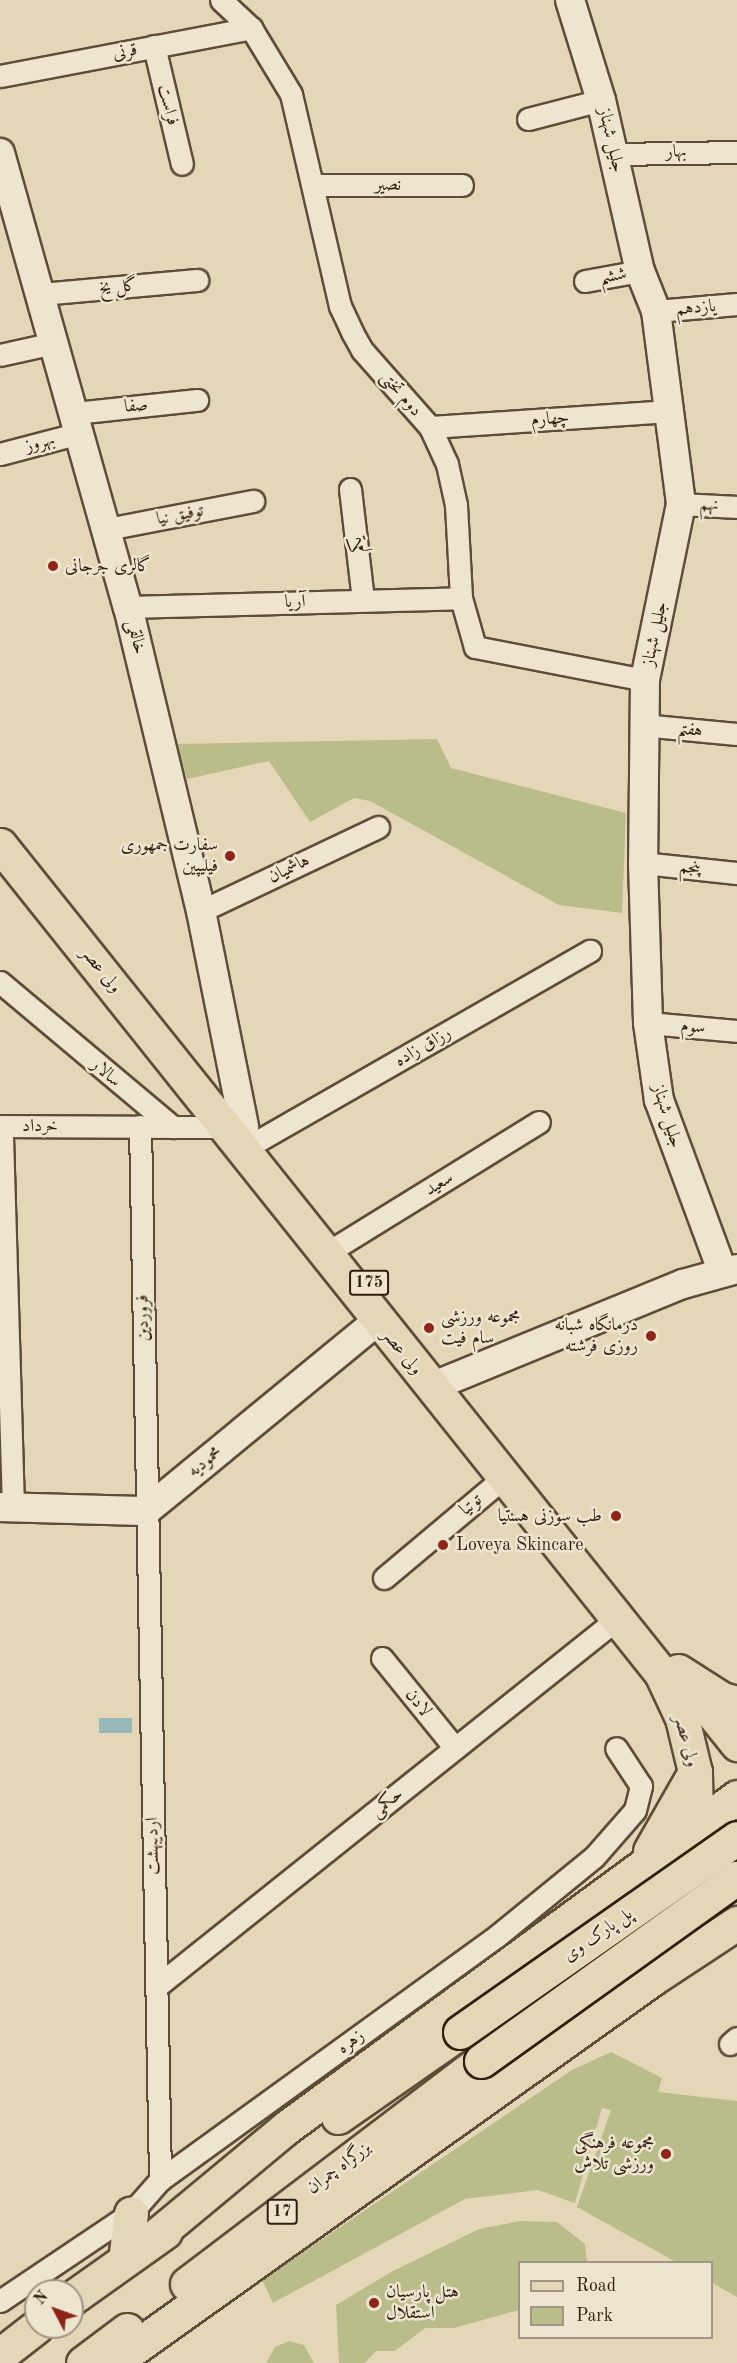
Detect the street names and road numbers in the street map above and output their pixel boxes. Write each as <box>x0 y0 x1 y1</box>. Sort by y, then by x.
street label: قرنی <box>111 39 139 65</box>
street label: فراست <box>152 82 184 128</box>
street label: جلیل شهناز <box>593 106 629 174</box>
street label: بهار <box>665 141 687 163</box>
street label: نصیر <box>375 174 401 196</box>
street label: ششم <box>598 263 628 289</box>
street label: گل یخ <box>98 275 138 299</box>
street label: یازدهم <box>675 295 717 321</box>
street label: دوم تختی <box>375 367 427 421</box>
street label: صفا <box>123 394 149 418</box>
street label: چهارم <box>530 407 570 431</box>
street label: بهروز <box>23 429 57 457</box>
street label: نهم <box>699 494 719 516</box>
street label: توفیق نیا <box>155 500 205 530</box>
street label: یکم <box>345 536 369 554</box>
street label: آریا <box>284 591 306 613</box>
street label: جلیل شهناز <box>638 600 672 668</box>
street label: خالقی <box>122 618 150 656</box>
street label: هفتم <box>677 718 703 742</box>
street label: هاشمیان <box>265 850 313 888</box>
street label: پنجم <box>678 856 702 880</box>
street label: ولی عصر <box>76 943 126 997</box>
street label: سوم <box>680 1015 706 1039</box>
street label: رزاق زاده <box>391 1022 455 1072</box>
street label: سالار <box>86 1054 126 1092</box>
street label: جلیل شهناز <box>647 1081 687 1151</box>
street label: خرداد <box>22 1115 58 1137</box>
street label: سعید <box>421 1167 457 1201</box>
road number: 175 <box>348 1270 390 1296</box>
street label: فروردین <box>132 1294 154 1342</box>
street label: ولی عصر <box>377 1325 427 1379</box>
street label: محمودیه <box>184 1442 226 1482</box>
street label: توتیا <box>455 1489 487 1521</box>
street label: لادن <box>400 1685 436 1721</box>
street label: ولی عصر <box>669 1713 703 1769</box>
street label: حکمی <box>366 1783 408 1823</box>
street label: اردیبهشت <box>142 1817 164 1875</box>
street label: پل پارک وی <box>559 1903 637 1967</box>
street label: زهره <box>333 2025 369 2059</box>
street label: بزرگراه چمران <box>303 2137 375 2199</box>
road number: 17 <box>266 2199 298 2225</box>

